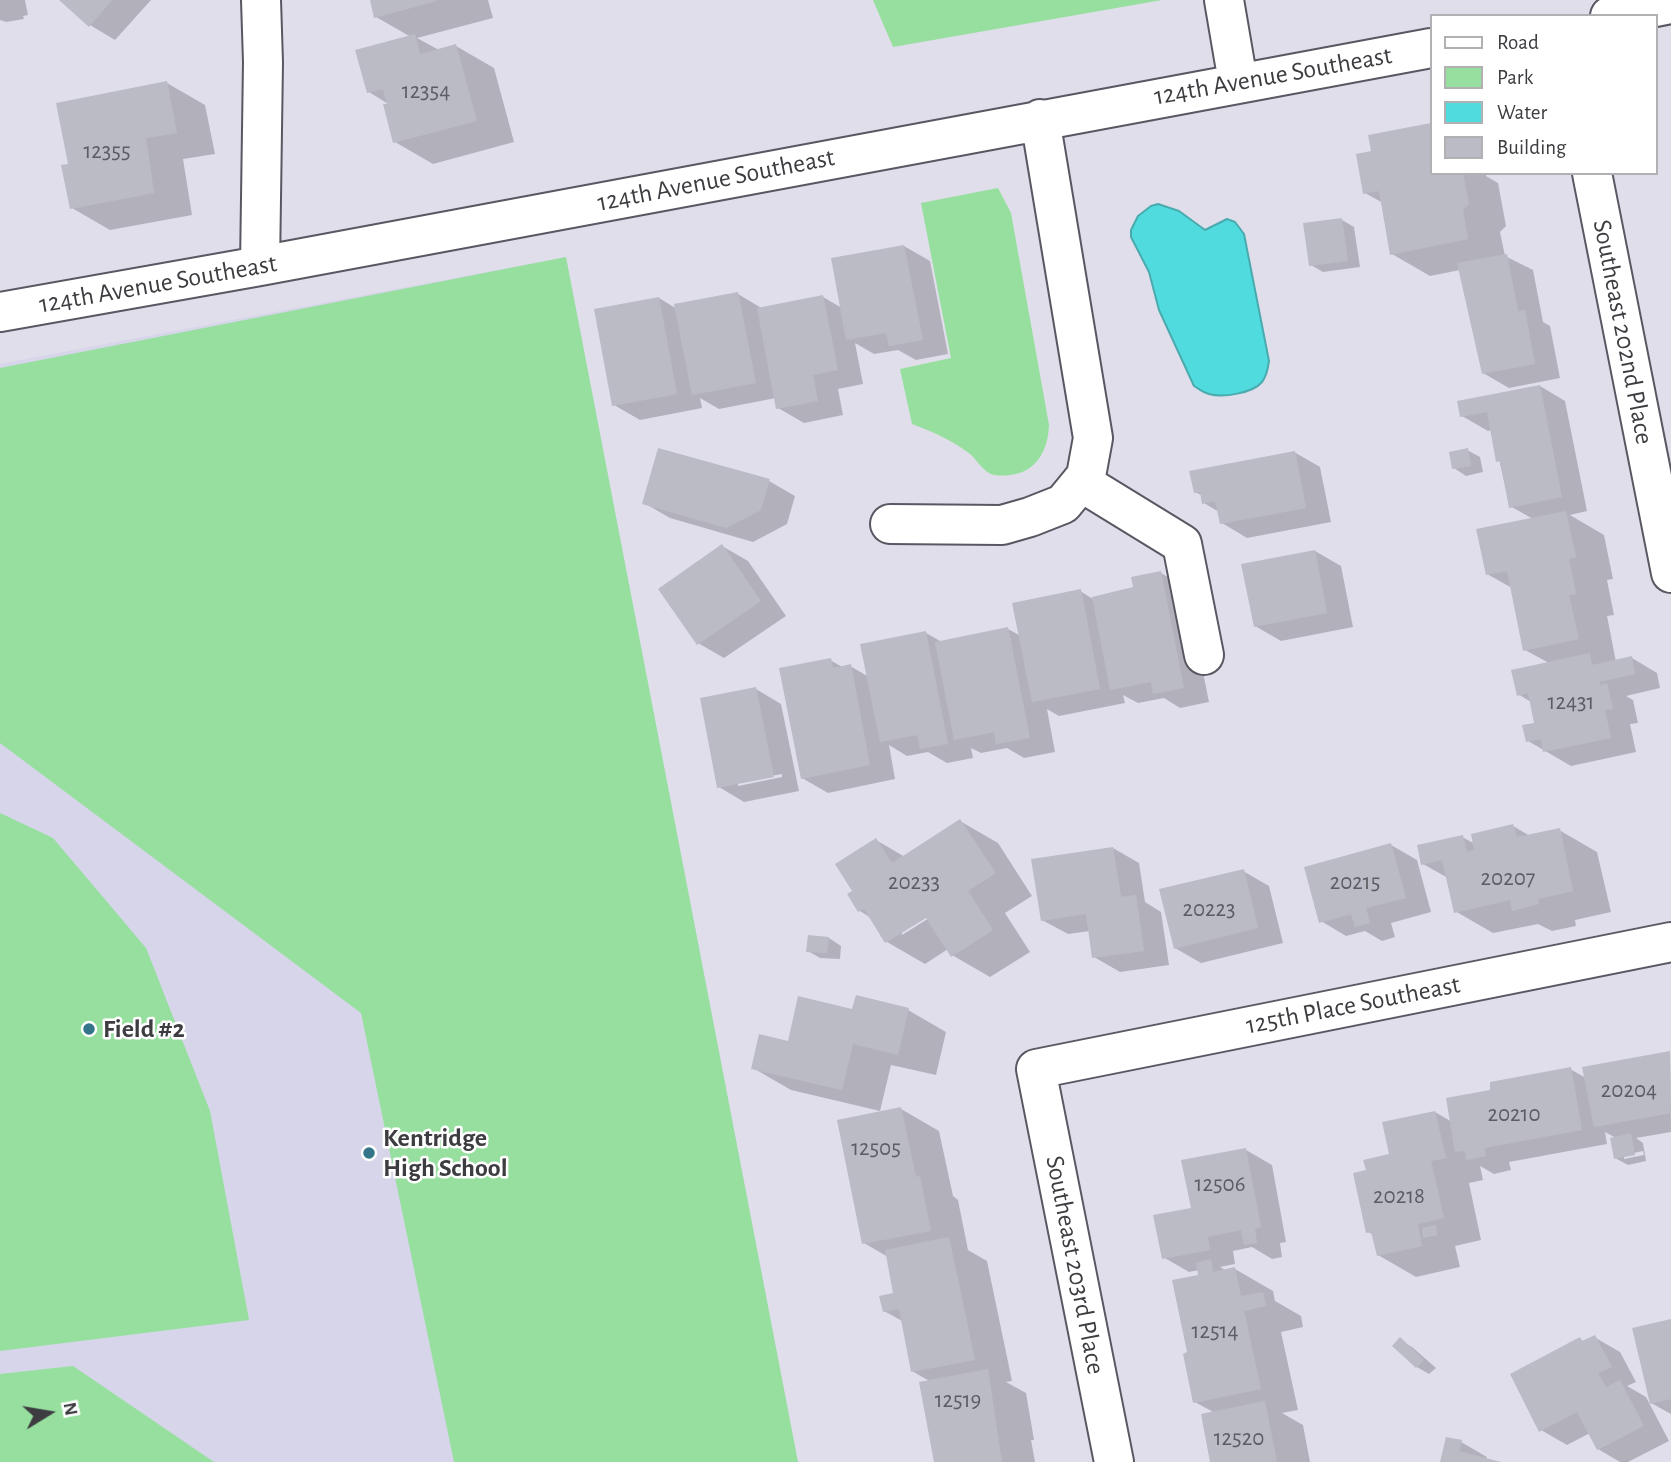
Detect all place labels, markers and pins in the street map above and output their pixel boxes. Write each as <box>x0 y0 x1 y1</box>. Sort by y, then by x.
place label: Field #2 <box>103 1013 185 1045</box>
marker: Field #2 <box>81 1021 97 1037</box>
place label: Kentridge High School <box>383 1122 507 1184</box>
marker: Kentridge High School <box>361 1145 377 1161</box>

